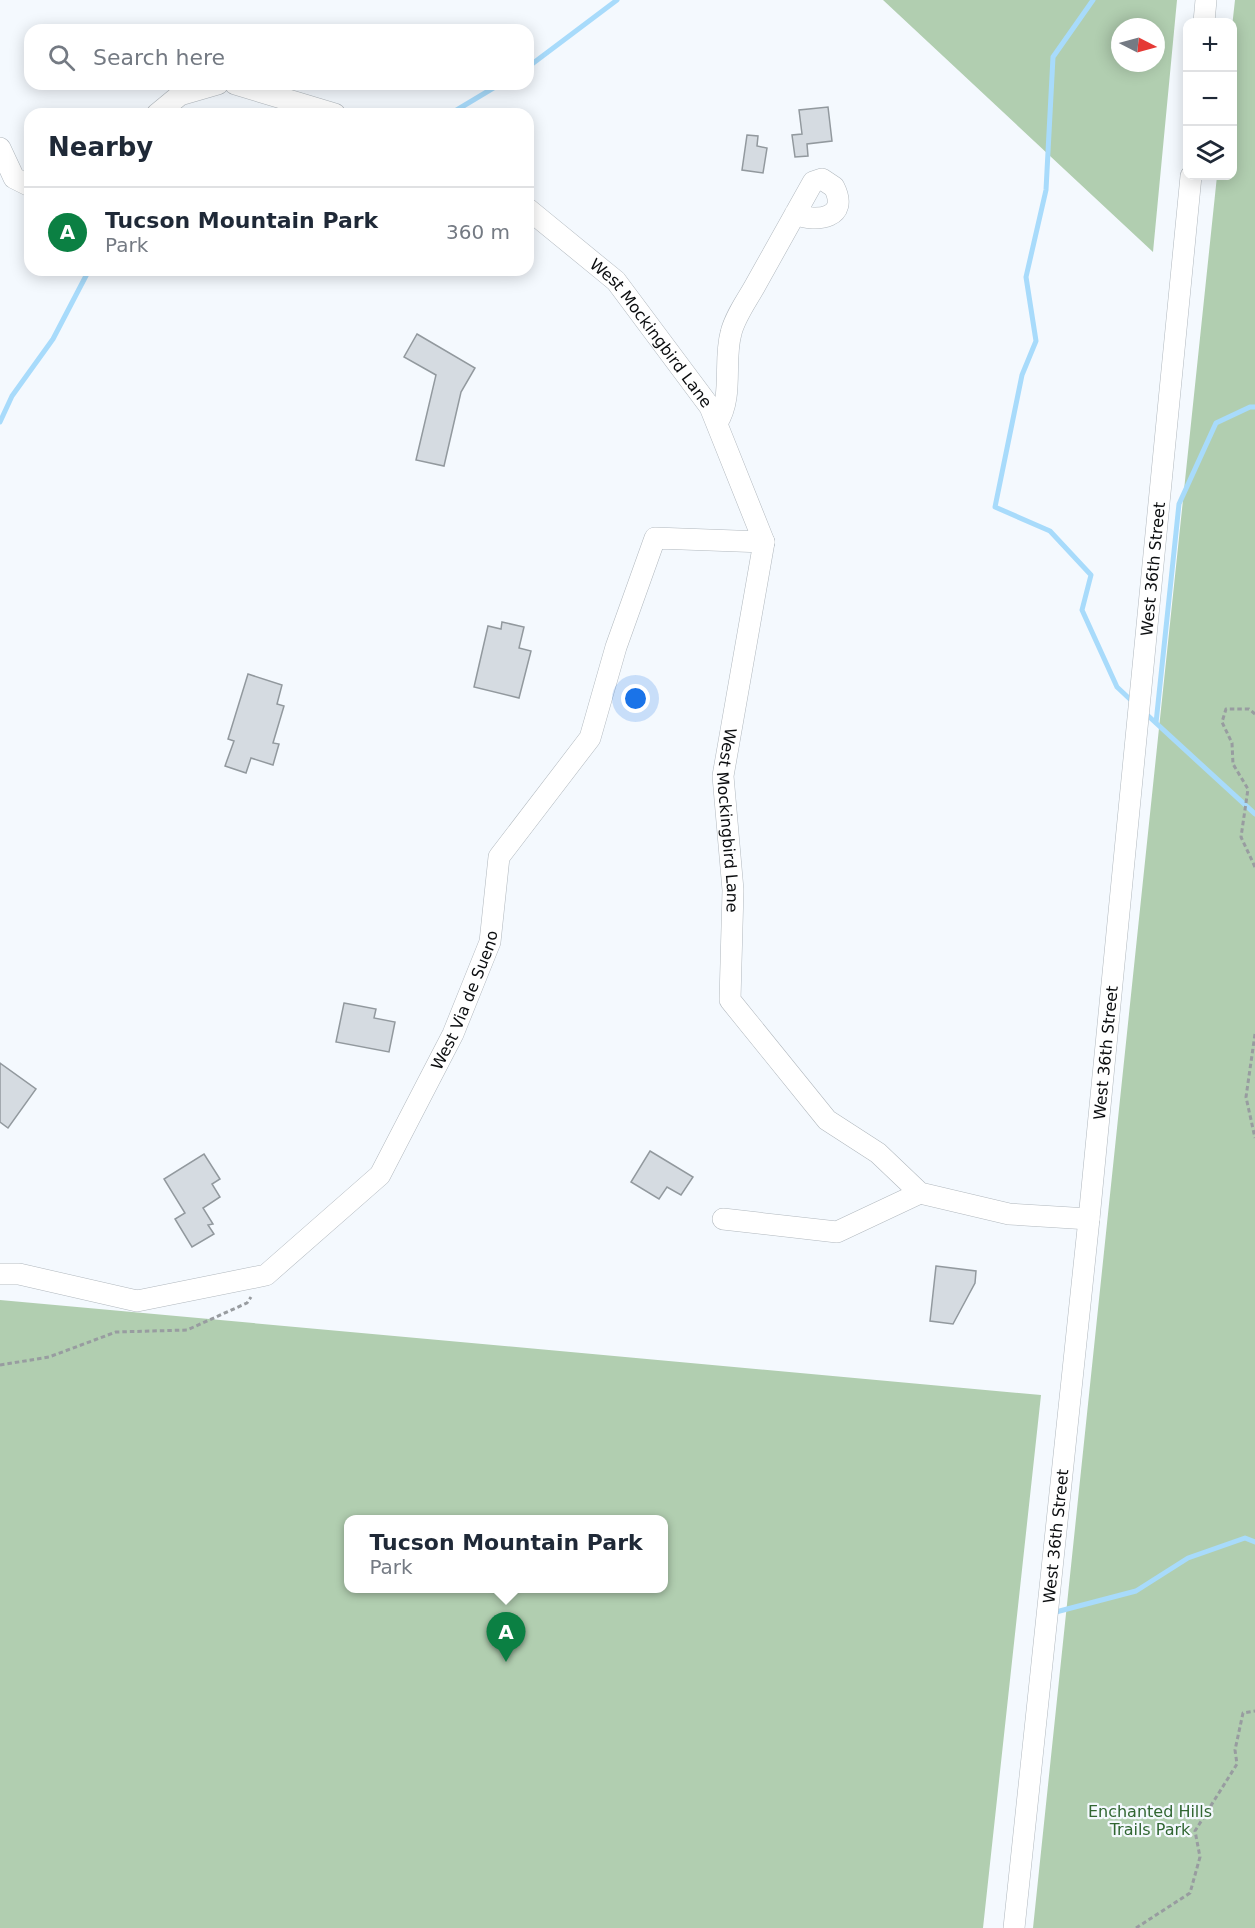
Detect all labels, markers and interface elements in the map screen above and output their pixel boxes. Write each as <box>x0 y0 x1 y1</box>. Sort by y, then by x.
north arrow <box>1111 18 1165 72</box>
map controls <box>1183 18 1237 180</box>
button: + <box>1183 18 1237 72</box>
search box <box>24 24 534 90</box>
icon: search <box>45 41 78 74</box>
text: Search here <box>93 45 225 70</box>
button: − <box>1183 72 1237 126</box>
button: layers <box>1183 126 1237 180</box>
text: Nearby <box>48 132 153 162</box>
text: Tucson Mountain Park <box>105 208 378 233</box>
text: A <box>60 220 75 244</box>
text: 360 m <box>446 220 510 244</box>
text: Park <box>105 233 148 257</box>
street label: West Mockingbird Lane <box>586 254 716 411</box>
street label: West 36th Street <box>1137 501 1169 637</box>
your location <box>621 684 650 713</box>
street label: West Mockingbird Lane <box>713 726 743 913</box>
street label: West Via de Sueno <box>427 930 501 1073</box>
street label: West 36th Street <box>1089 985 1121 1121</box>
street label: West 36th Street <box>1039 1468 1072 1604</box>
popup <box>344 1515 668 1593</box>
text: Tucson Mountain Park <box>369 1530 643 1555</box>
text: Park <box>369 1555 413 1579</box>
pin: A <box>486 1612 526 1662</box>
park label: Enchanted Hills Trails Park <box>1088 1802 1212 1839</box>

